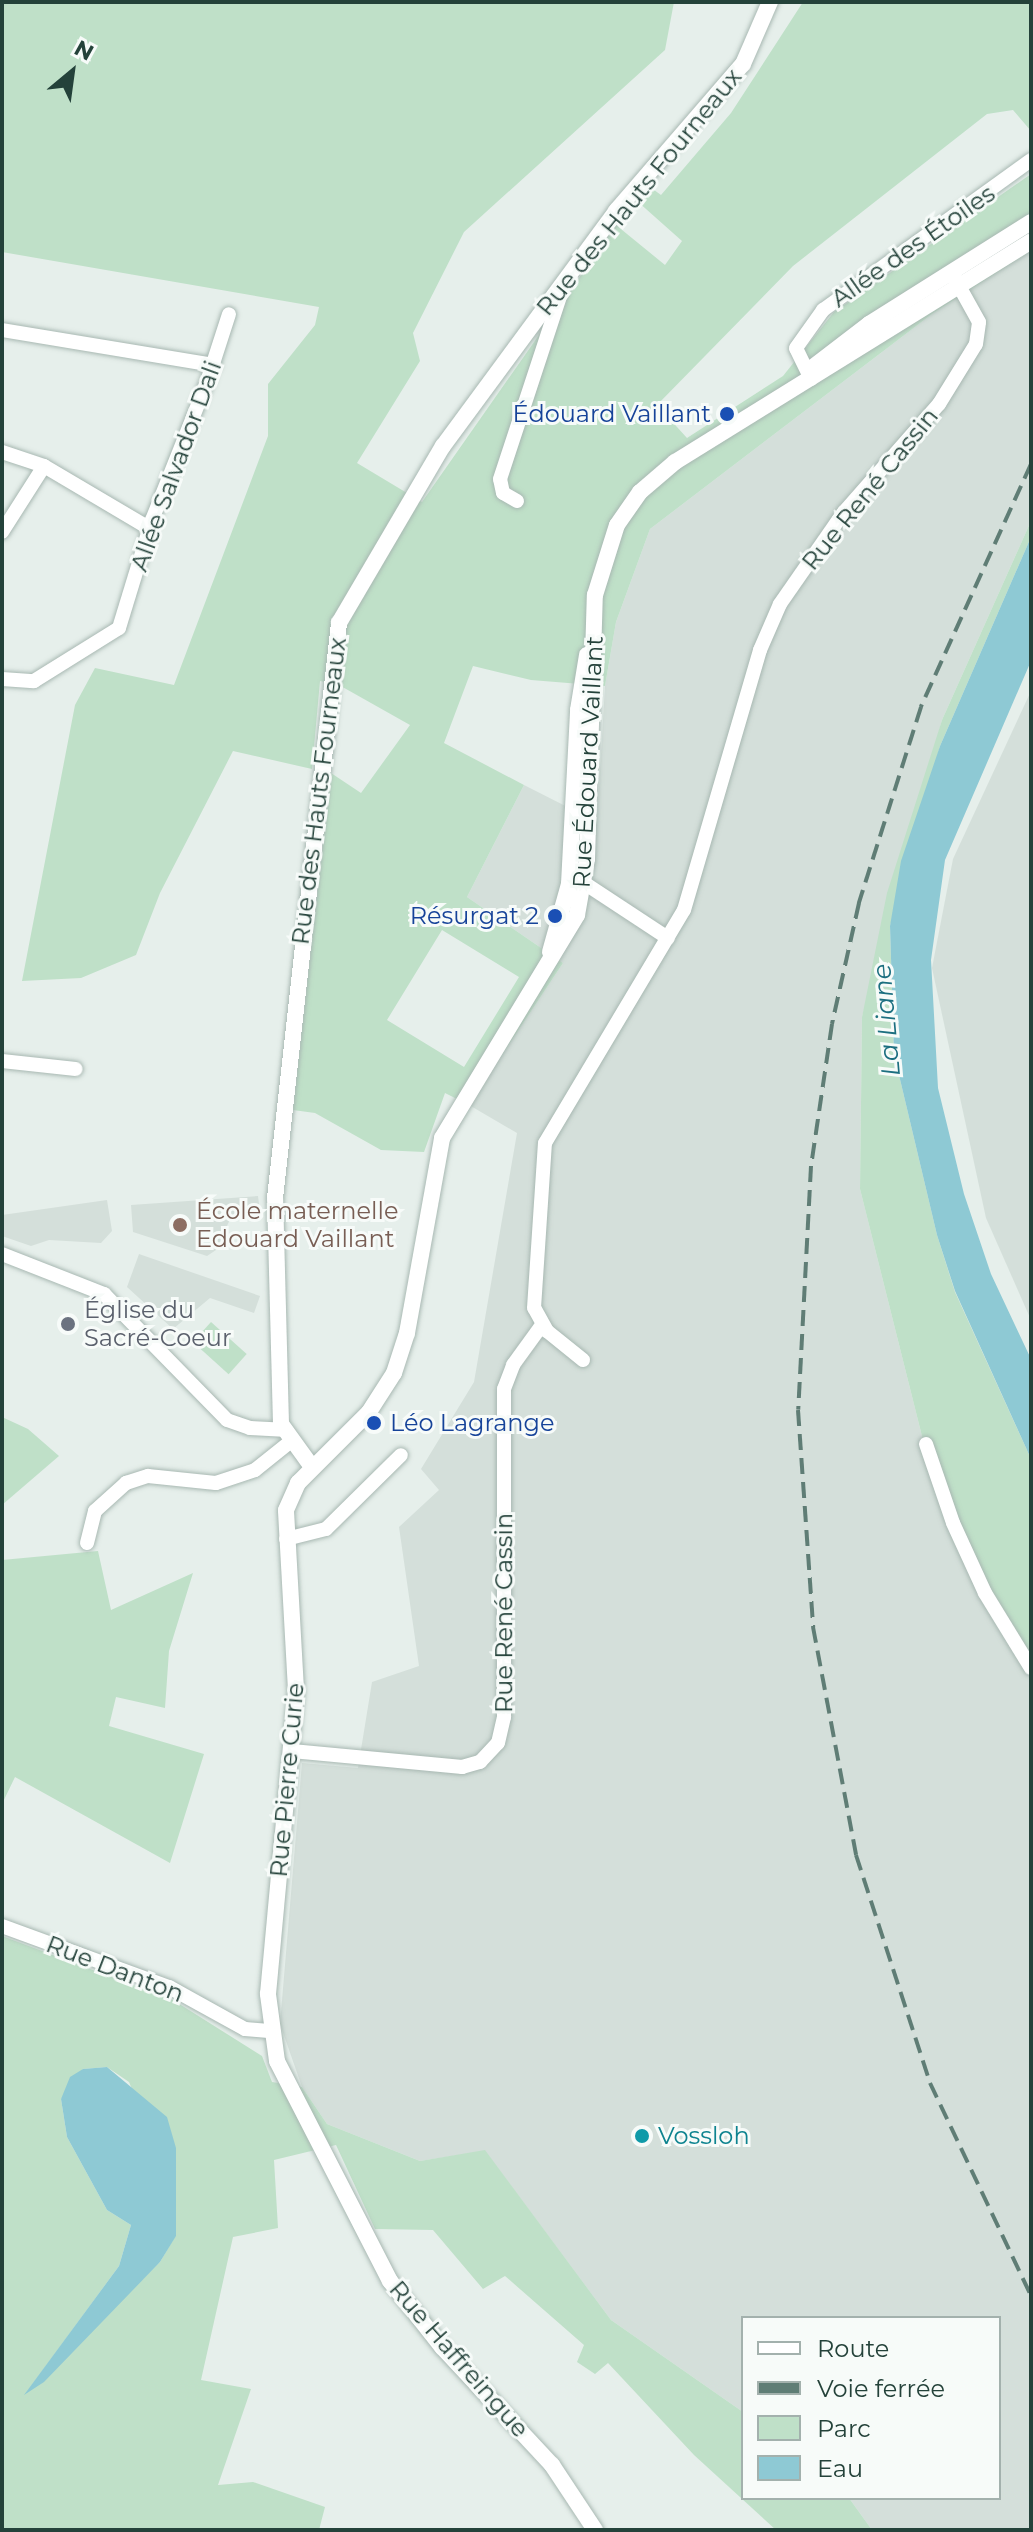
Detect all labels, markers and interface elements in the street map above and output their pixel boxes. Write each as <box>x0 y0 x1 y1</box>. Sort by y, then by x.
north arrow <box>32 32 112 112</box>
text: N <box>70 34 98 67</box>
street label: Rue des Hauts Fourneaux <box>530 63 748 321</box>
street label: Allée des Étoiles <box>826 179 1000 313</box>
street label: Allée Salvador Dali <box>125 357 227 575</box>
place label: Édouard Vaillant <box>513 400 711 428</box>
street label: Rue René Cassin <box>796 402 944 576</box>
marker: Édouard Vaillant <box>718 405 736 423</box>
street label: Rue Édouard Vaillant <box>567 635 609 889</box>
street label: Rue des Hauts Fourneaux <box>286 636 352 946</box>
place label: Résurgat 2 <box>410 902 539 930</box>
marker: Résurgat 2 <box>546 907 564 925</box>
water label: La Liane <box>867 962 907 1078</box>
place label: École maternelle Edouard Vaillant <box>196 1197 398 1253</box>
marker: École maternelle Edouard Vaillant <box>171 1216 189 1234</box>
place label: Église du Sacré-Coeur <box>84 1296 232 1352</box>
marker: Église du Sacré-Coeur <box>59 1315 77 1333</box>
place label: Léo Lagrange <box>390 1409 554 1437</box>
marker: Léo Lagrange <box>365 1414 383 1432</box>
street label: Rue René Cassin <box>490 1513 518 1713</box>
street label: Rue Pierre Curie <box>264 1682 310 1878</box>
street label: Rue Danton <box>42 1930 188 2008</box>
place label: Vossloh <box>658 2122 750 2150</box>
marker: Vossloh <box>633 2127 651 2145</box>
street label: Rue Haffreingue <box>383 2275 535 2443</box>
legend <box>741 2316 1001 2500</box>
text: Route <box>817 2334 889 2363</box>
text: Voie ferrée <box>817 2374 945 2403</box>
text: Parc <box>817 2414 871 2443</box>
text: Eau <box>817 2454 863 2483</box>

